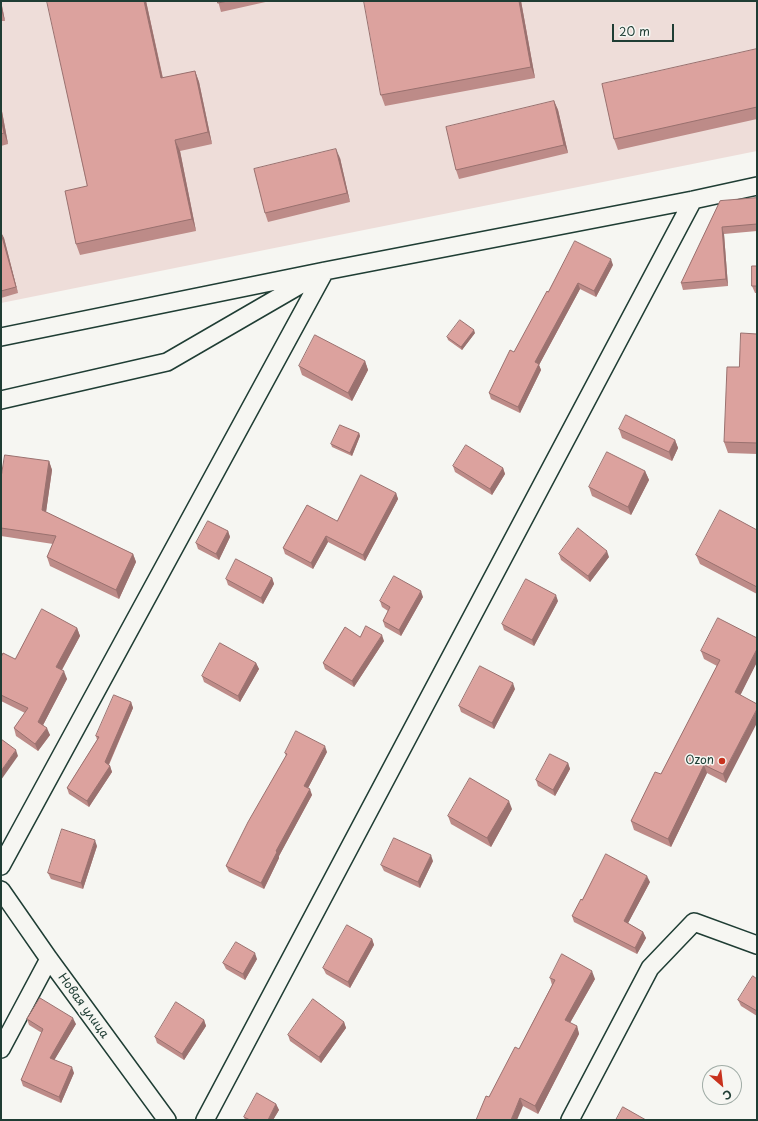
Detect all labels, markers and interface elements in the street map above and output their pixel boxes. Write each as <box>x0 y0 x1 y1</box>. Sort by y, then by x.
scale bar <box>614 16 676 42</box>
text: 20 m <box>619 22 650 40</box>
place label: Ozon <box>685 754 714 768</box>
marker: Ozon <box>717 756 727 766</box>
street label: Новая улица <box>55 971 111 1041</box>
north arrow <box>702 1065 742 1105</box>
text: С <box>720 1086 735 1105</box>

